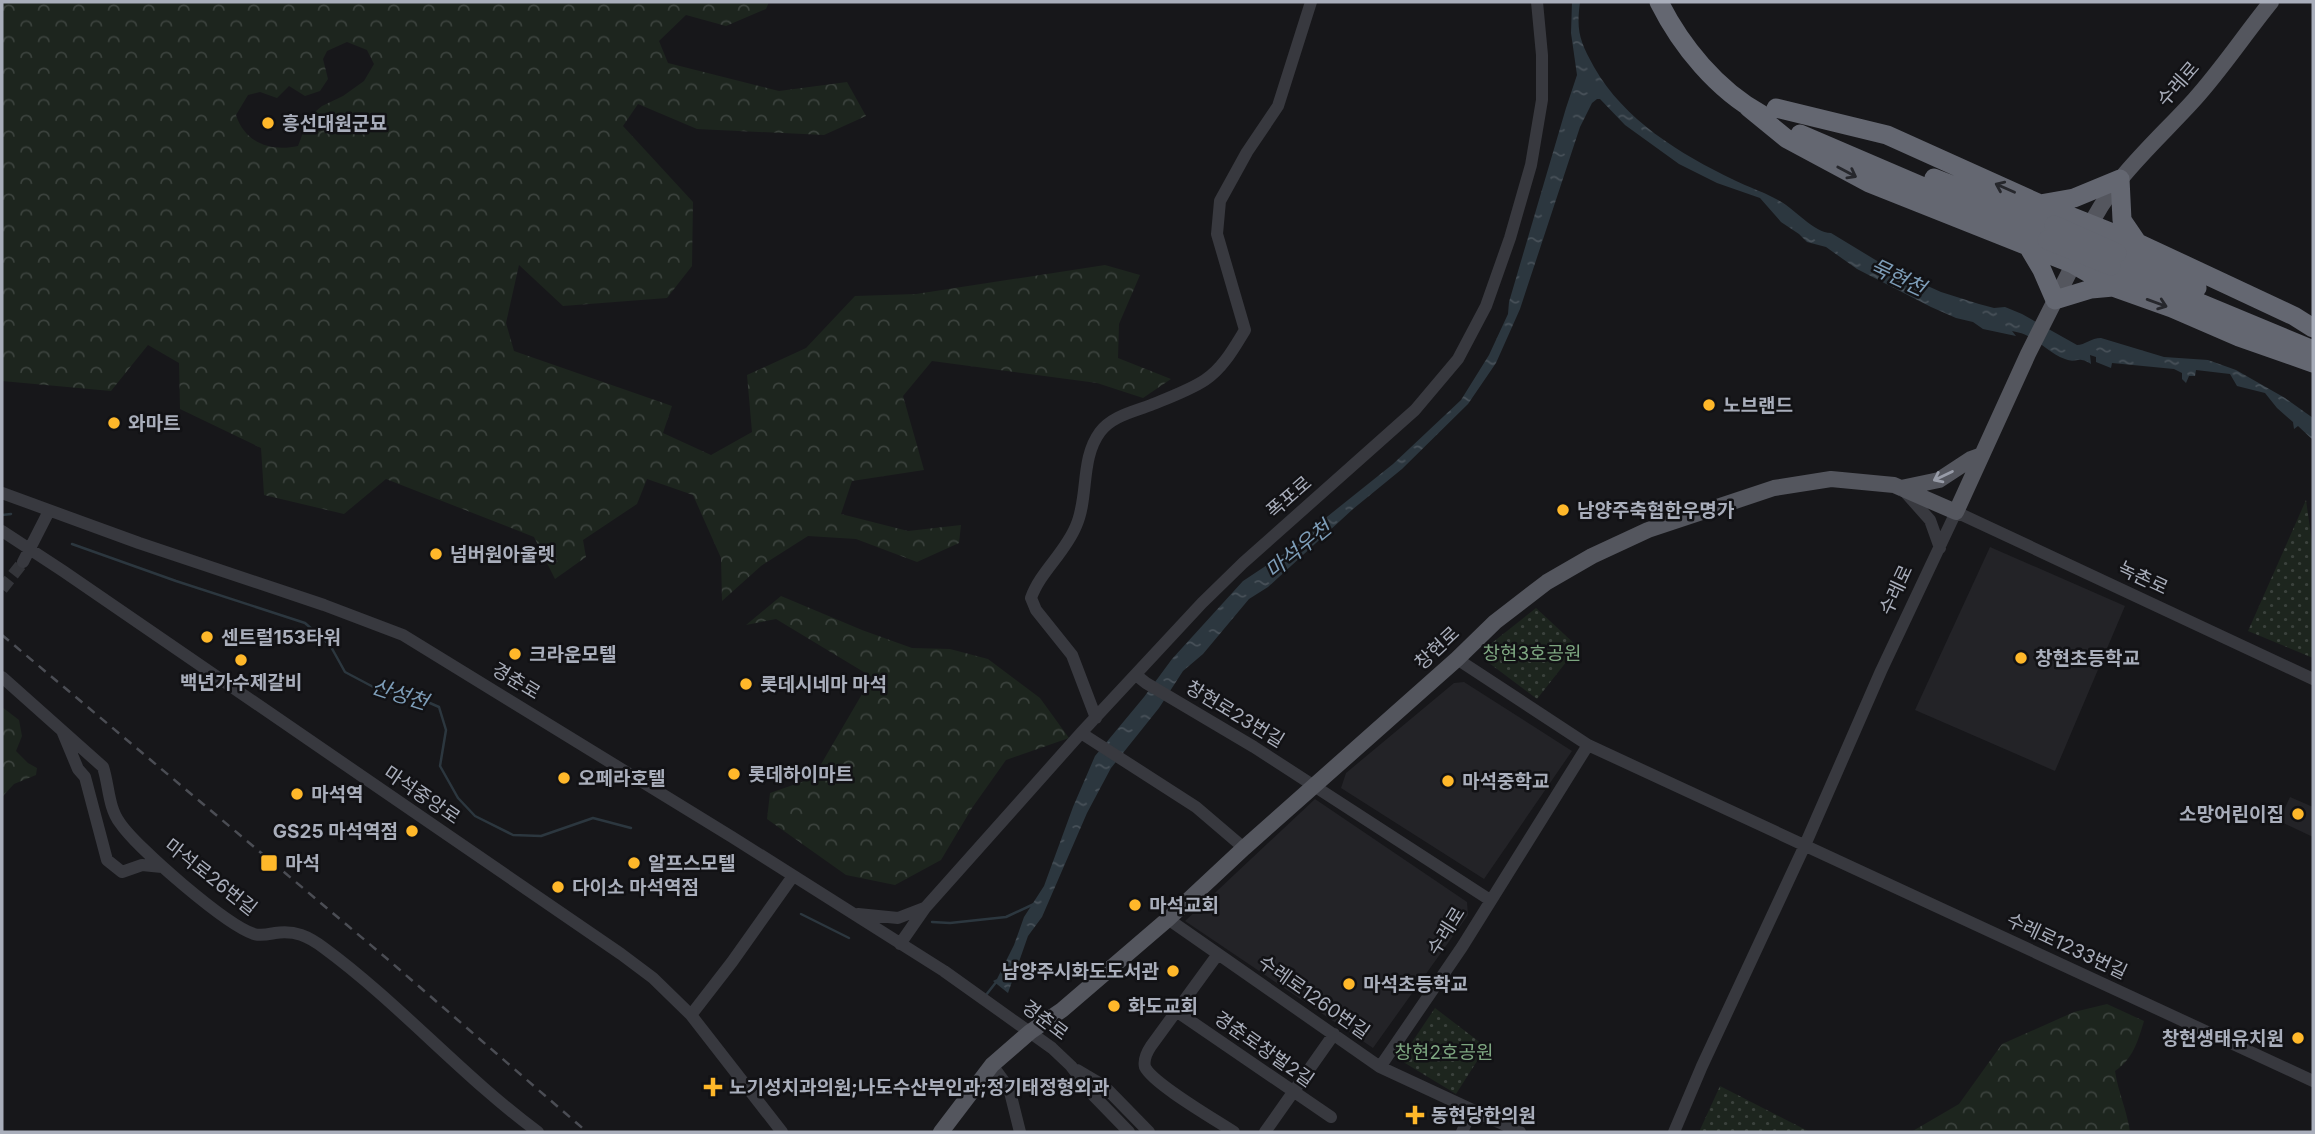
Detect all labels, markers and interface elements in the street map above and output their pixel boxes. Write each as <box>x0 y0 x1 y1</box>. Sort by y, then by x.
street label: 수레로 <box>2152 57 2204 111</box>
place label: 흥선대원군묘 <box>282 112 387 135</box>
marker: 흥선대원군묘 <box>260 115 276 131</box>
one-way arrow <box>1836 165 1857 179</box>
one-way arrow <box>1995 181 2016 194</box>
water label: 묵현천 <box>1866 253 1932 302</box>
one-way arrow <box>2146 298 2168 310</box>
place label: 노브랜드 <box>1723 394 1793 417</box>
marker: 노브랜드 <box>1701 397 1717 413</box>
place label: 와마트 <box>128 412 180 435</box>
marker: 와마트 <box>106 415 122 431</box>
one-way arrow <box>1933 470 1954 484</box>
street label: 폭포로 <box>1262 471 1316 523</box>
place label: 남양주축협한우명가 <box>1577 499 1735 522</box>
marker: 남양주축협한우명가 <box>1555 502 1571 518</box>
water label: 마석우천 <box>1260 513 1338 583</box>
place label: 넘버원아울렛 <box>450 543 555 566</box>
marker: 넘버원아울렛 <box>428 546 444 562</box>
street label: 녹촌로 <box>2114 556 2172 600</box>
street label: 수레로 <box>1874 561 1918 619</box>
street label: 창현로 <box>1410 622 1464 674</box>
place label: 센트럴153타워 <box>221 626 341 649</box>
marker: 센트럴153타워 <box>199 629 215 645</box>
park label: 창현3호공원 <box>1482 642 1582 665</box>
place label: 크라운모텔 <box>529 643 616 666</box>
marker: 크라운모텔 <box>507 646 523 662</box>
place label: 창현초등학교 <box>2035 647 2140 670</box>
marker: 창현초등학교 <box>2013 650 2029 666</box>
marker: 백년가수제갈비 <box>233 652 249 668</box>
street label: 경춘로 <box>488 658 544 704</box>
place label: 백년가수제갈비 <box>180 671 302 694</box>
water label: 산성천 <box>369 673 434 716</box>
place label: 롯데시네마 마석 <box>760 673 887 696</box>
marker: 롯데시네마 마석 <box>738 676 754 692</box>
street label: 창현로23번길 <box>1182 676 1288 752</box>
street label: 마석중앙로 <box>379 761 465 829</box>
place label: 롯데하이마트 <box>748 763 853 786</box>
marker: 롯데하이마트 <box>726 766 742 782</box>
place label: 오페라호텔 <box>578 767 665 790</box>
marker: 오페라호텔 <box>556 770 572 786</box>
place label: 마석중학교 <box>1462 770 1549 793</box>
marker: 마석중학교 <box>1440 773 1456 789</box>
place label: 마석역 <box>311 783 363 806</box>
marker: 마석역 <box>289 786 305 802</box>
place label: 소망어린이집 <box>2179 803 2284 826</box>
marker: 소망어린이집 <box>2290 806 2306 822</box>
place label: GS25 마석역점 <box>273 820 398 843</box>
marker: GS25 마석역점 <box>404 823 420 839</box>
street label: 마석로26번길 <box>160 834 262 920</box>
place label: 마석 <box>285 852 320 875</box>
place label: 알프스모텔 <box>648 852 735 875</box>
marker: 마석 <box>259 853 279 873</box>
marker: 알프스모텔 <box>626 855 642 871</box>
place label: 다이소 마석역점 <box>572 876 699 899</box>
marker: 다이소 마석역점 <box>550 879 566 895</box>
place label: 마석교회 <box>1149 894 1219 917</box>
marker: 마석교회 <box>1127 897 1143 913</box>
street label: 수레로 <box>1422 903 1470 959</box>
street label: 수레로1233번길 <box>2003 908 2131 984</box>
street label: 수레로1260번길 <box>1254 950 1374 1044</box>
place label: 남양주시화도도서관 <box>1002 960 1160 983</box>
marker: 남양주시화도도서관 <box>1165 963 1181 979</box>
place label: 마석초등학교 <box>1363 973 1468 996</box>
marker: 마석초등학교 <box>1341 976 1357 992</box>
street label: 경춘로 <box>1017 995 1073 1045</box>
place label: 화도교회 <box>1128 995 1198 1018</box>
marker: 화도교회 <box>1106 998 1122 1014</box>
street label: 경춘로창벌2길 <box>1210 1006 1318 1092</box>
place label: 창현생태유치원 <box>2162 1027 2284 1050</box>
marker: 창현생태유치원 <box>2290 1030 2306 1046</box>
park label: 창현2호공원 <box>1395 1041 1494 1064</box>
place label: 노기성치과의원;나도수산부인과;정기태정형외과 <box>729 1076 1110 1099</box>
marker: 노기성치과의원;나도수산부인과;정기태정형외과 <box>703 1077 723 1097</box>
place label: 동현당한의원 <box>1431 1104 1536 1127</box>
marker: 동현당한의원 <box>1405 1105 1425 1125</box>

